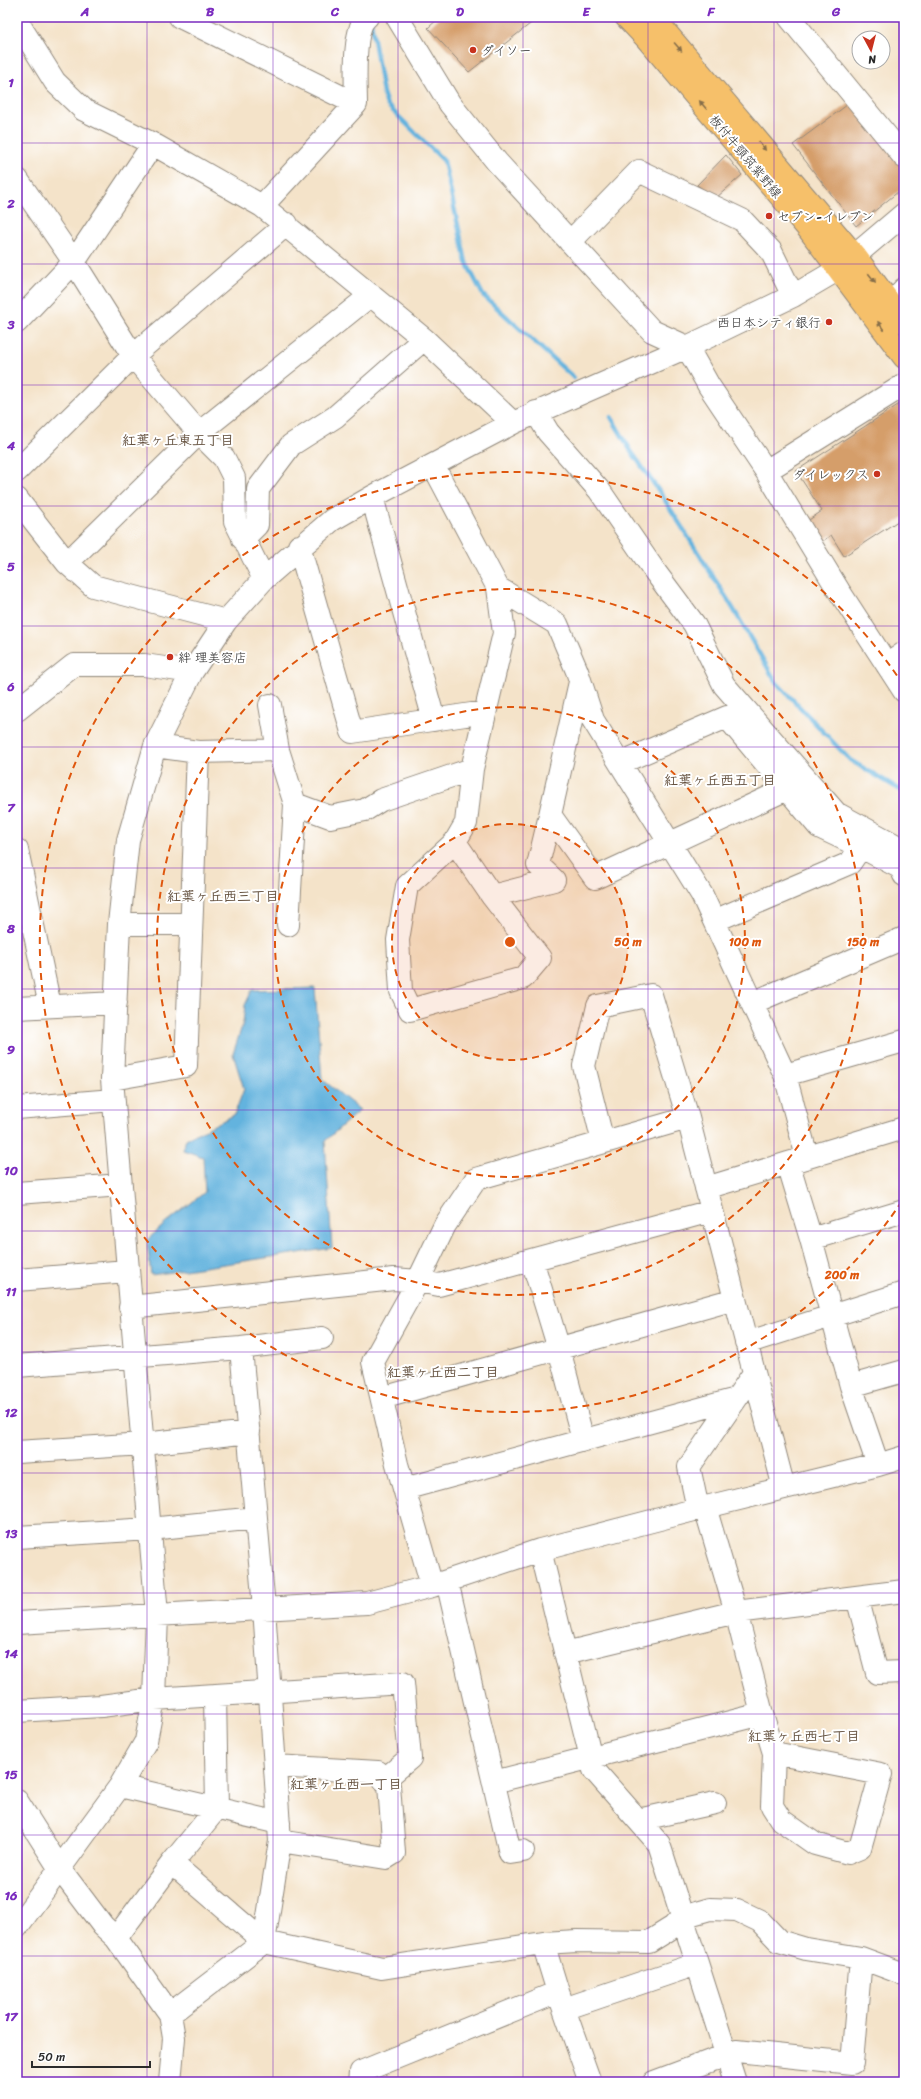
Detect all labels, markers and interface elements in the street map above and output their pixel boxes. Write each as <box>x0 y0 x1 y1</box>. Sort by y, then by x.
text: A <box>80 0 89 23</box>
text: B <box>206 0 215 23</box>
text: C <box>330 0 340 23</box>
text: D <box>456 0 464 23</box>
text: E <box>582 0 591 23</box>
text: F <box>706 0 715 23</box>
text: G <box>831 0 841 23</box>
north arrow <box>851 30 891 70</box>
place label: ダイソー <box>481 39 532 62</box>
one-way arrow <box>673 42 682 51</box>
marker: ダイソー <box>468 45 478 55</box>
text: N <box>867 49 878 69</box>
text: 1 <box>8 71 14 94</box>
one-way arrow <box>698 99 707 110</box>
street label: 板付牛頸筑紫野線 <box>703 109 788 204</box>
one-way arrow <box>758 140 767 151</box>
text: 2 <box>6 192 15 215</box>
place label: セブン-イレブン <box>777 205 874 228</box>
marker: セブン-イレブン <box>764 211 774 221</box>
one-way arrow <box>868 272 877 283</box>
place label: 西日本シティ銀行 <box>717 311 821 334</box>
text: 3 <box>6 313 15 336</box>
marker: 西日本シティ銀行 <box>824 317 834 327</box>
one-way arrow <box>877 320 885 331</box>
district label: 紅葉ヶ丘東五丁目 <box>122 428 234 453</box>
text: 4 <box>6 434 16 457</box>
place label: ダイレックス <box>793 463 869 486</box>
marker: ダイレックス <box>872 469 882 479</box>
text: 5 <box>7 555 15 578</box>
place label: 絆 理美容店 <box>178 646 246 669</box>
marker: 絆 理美容店 <box>165 652 175 662</box>
text: 6 <box>6 675 15 698</box>
district label: 紅葉ヶ丘西五丁目 <box>664 768 776 793</box>
text: 7 <box>7 796 16 819</box>
district label: 紅葉ヶ丘西三丁目 <box>167 884 279 909</box>
text: 8 <box>6 917 15 940</box>
text: 50 m <box>614 931 642 953</box>
text: 100 m <box>729 931 762 953</box>
text: 150 m <box>847 931 880 953</box>
centre of rings <box>503 935 517 949</box>
text: 9 <box>7 1038 15 1061</box>
text: 10 <box>4 1159 18 1182</box>
text: 200 m <box>824 1264 860 1286</box>
text: 11 <box>5 1280 17 1303</box>
district label: 紅葉ヶ丘西二丁目 <box>387 1360 499 1385</box>
text: 12 <box>4 1401 18 1424</box>
text: 13 <box>5 1522 18 1545</box>
text: 14 <box>4 1642 19 1665</box>
district label: 紅葉ヶ丘西七丁目 <box>748 1724 860 1749</box>
text: 15 <box>4 1763 18 1786</box>
district label: 紅葉ヶ丘西一丁目 <box>290 1772 402 1797</box>
text: 16 <box>5 1884 18 1907</box>
text: 17 <box>4 2005 19 2028</box>
scale bar <box>32 2043 150 2069</box>
text: 50 m <box>38 2046 65 2068</box>

